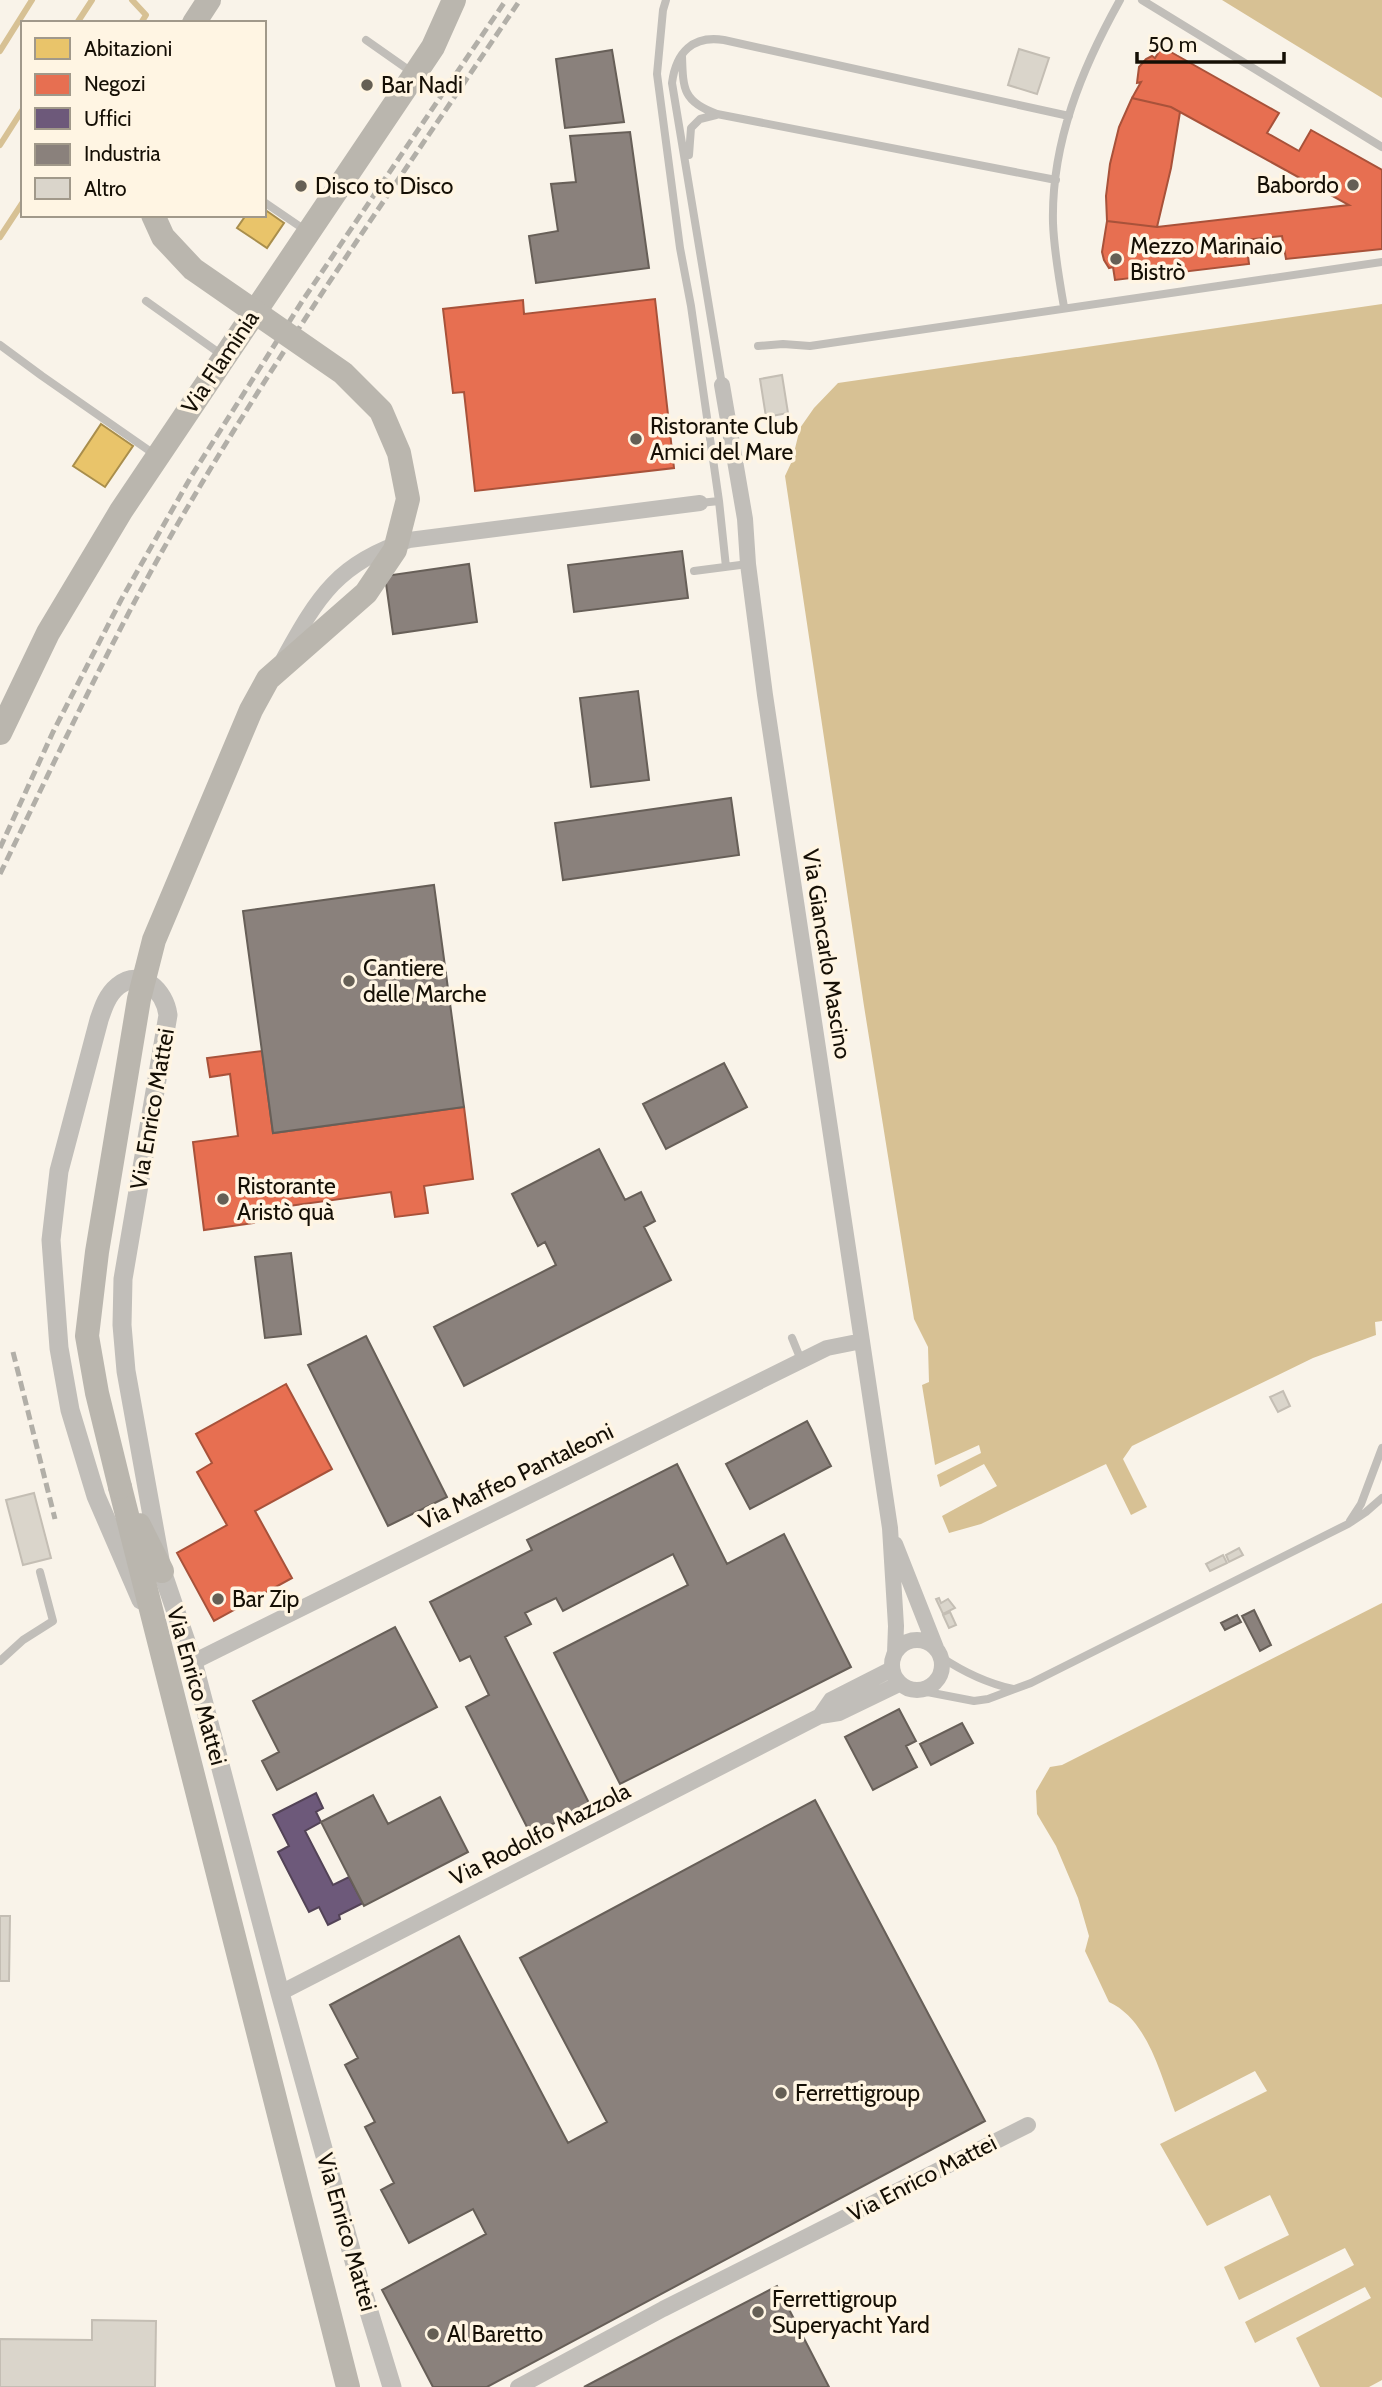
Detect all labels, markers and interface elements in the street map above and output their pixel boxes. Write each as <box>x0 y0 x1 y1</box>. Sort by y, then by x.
legend <box>21 21 266 217</box>
scale bar <box>1137 21 1284 65</box>
text: 50 m <box>1148 32 1197 57</box>
text: Abitazioni <box>84 36 172 61</box>
text: Negozi <box>84 71 145 96</box>
place label: Bar Nadi <box>381 71 463 99</box>
marker: Bar Nadi <box>359 77 375 93</box>
text: Uffici <box>84 106 131 131</box>
text: Industria <box>84 141 161 166</box>
place label: Babordo <box>1256 171 1339 199</box>
place label: Disco to Disco <box>315 172 453 200</box>
text: Altro <box>84 176 127 201</box>
marker: Babordo <box>1345 177 1361 193</box>
marker: Disco to Disco <box>293 178 309 194</box>
place label: Mezzo Marinaio Bistrò <box>1130 232 1283 286</box>
marker: Mezzo Marinaio Bistrò <box>1108 251 1124 267</box>
street label: Via Flaminia <box>175 305 265 419</box>
place label: Ristorante Club Amici del Mare <box>650 412 798 466</box>
marker: Ristorante Club Amici del Mare <box>628 431 644 447</box>
street label: Via Giancarlo Mascino <box>797 847 857 1061</box>
place label: Cantiere delle Marche <box>363 954 487 1008</box>
marker: Cantiere delle Marche <box>341 973 357 989</box>
street label: Via Enrico Mattei <box>124 1026 180 1192</box>
place label: Ristorante Aristò quà <box>237 1172 336 1226</box>
marker: Ristorante Aristò quà <box>215 1191 231 1207</box>
street label: Via Maffeo Pantaleoni <box>414 1417 618 1535</box>
place label: Bar Zip <box>232 1585 300 1613</box>
marker: Bar Zip <box>210 1591 226 1607</box>
street label: Via Enrico Mattei <box>161 1604 233 1768</box>
street label: Via Rodolfo Mazzola <box>445 1776 635 1892</box>
place label: Ferrettigroup <box>795 2079 920 2107</box>
marker: Ferrettigroup <box>773 2085 789 2101</box>
street label: Via Enrico Mattei <box>843 2128 1001 2228</box>
street label: Via Enrico Mattei <box>311 2150 383 2314</box>
place label: Ferrettigroup Superyacht Yard <box>772 2285 930 2339</box>
marker: Ferrettigroup Superyacht Yard <box>750 2304 766 2320</box>
place label: Al Baretto <box>447 2320 543 2348</box>
marker: Al Baretto <box>425 2326 441 2342</box>

